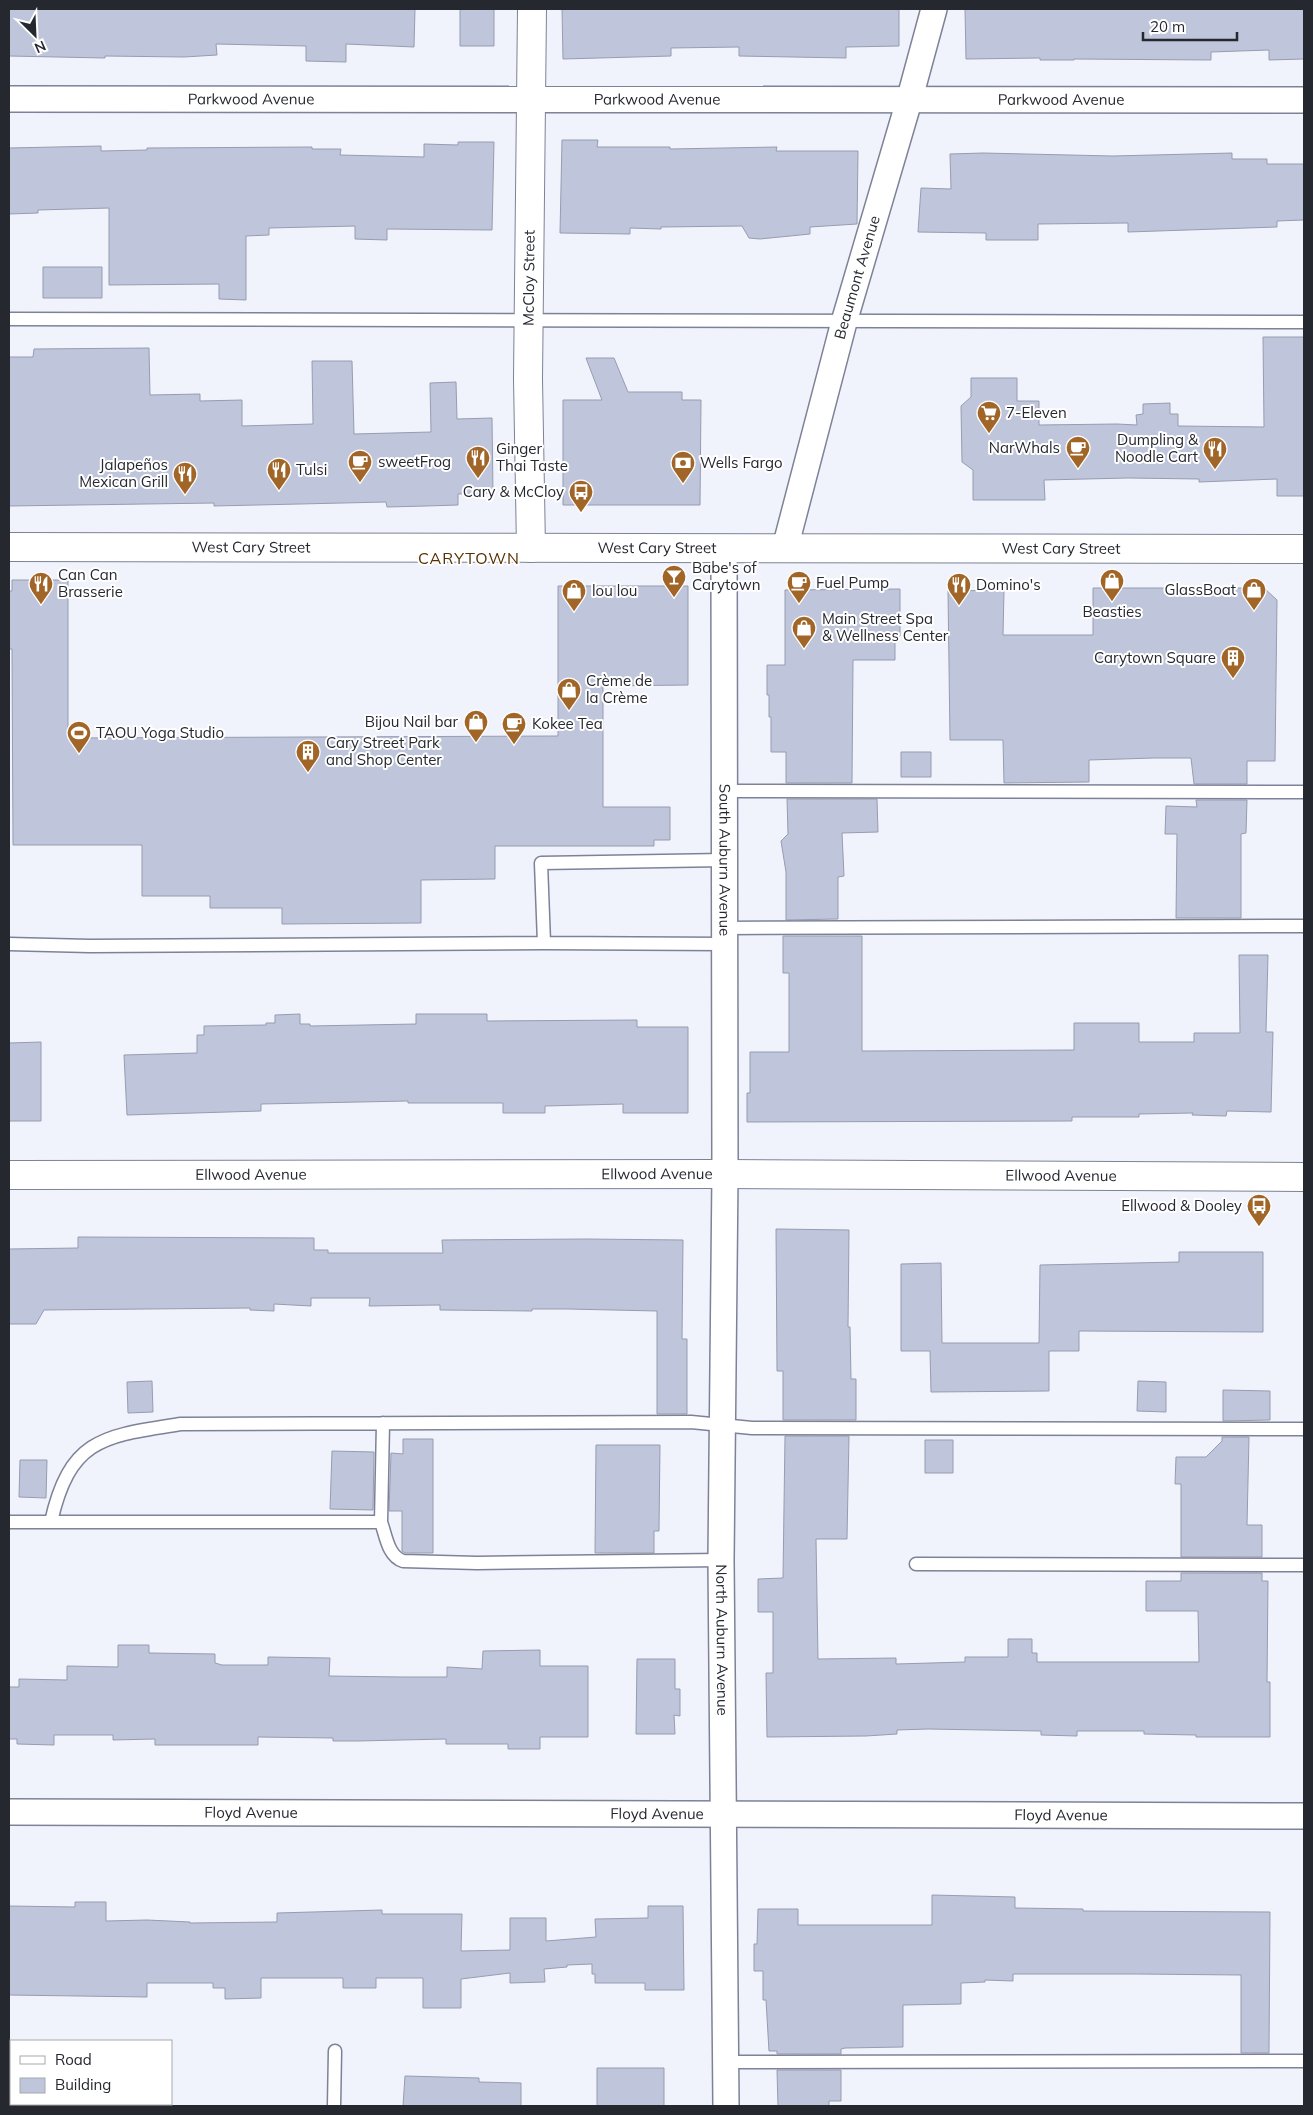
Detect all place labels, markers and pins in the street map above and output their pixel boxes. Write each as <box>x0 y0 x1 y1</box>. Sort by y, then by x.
supermarket icon: 7-Eleven <box>976 400 1002 434</box>
place label: 7-Eleven <box>1006 403 1067 422</box>
place label: Dumpling & Noodle Cart <box>1115 430 1199 466</box>
cafe icon: NarWhals <box>1065 435 1091 469</box>
restaurant icon: Dumpling & Noodle Cart <box>1202 436 1228 470</box>
place label: NarWhals <box>989 438 1060 457</box>
place label: Ginger Thai Taste <box>496 439 568 475</box>
restaurant icon: Ginger Thai Taste <box>465 445 491 479</box>
cafe icon: sweetFrog <box>347 449 373 483</box>
bank icon: Wells Fargo <box>670 450 696 484</box>
place label: sweetFrog <box>378 452 451 471</box>
place label: Wells Fargo <box>700 453 783 472</box>
place label: Jalapeños Mexican Grill <box>79 455 168 491</box>
restaurant icon: Tulsi <box>266 457 292 491</box>
place label: Tulsi <box>296 460 327 479</box>
restaurant icon: Jalapeños Mexican Grill <box>172 461 198 495</box>
bus stop icon: Cary & McCloy <box>568 479 594 513</box>
place label: Cary & McCloy <box>463 482 564 501</box>
place label: Babe's of Carytown <box>692 558 760 594</box>
bar icon: Babe's of Carytown <box>661 564 687 598</box>
place label: Can Can Brasserie <box>58 565 123 601</box>
shop icon: Beasties <box>1099 568 1125 602</box>
cafe icon: Fuel Pump <box>786 570 812 604</box>
restaurant icon: Can Can Brasserie <box>28 571 54 605</box>
restaurant icon: Domino's <box>946 572 972 606</box>
place label: Fuel Pump <box>816 573 889 592</box>
place label: Domino's <box>976 575 1041 594</box>
shop icon: GlassBoat <box>1241 577 1267 611</box>
shop icon: lou lou <box>561 578 587 612</box>
place label: GlassBoat <box>1165 580 1236 599</box>
place label: lou lou <box>592 581 638 600</box>
place label: Beasties <box>1082 602 1142 621</box>
place label: Main Street Spa & Wellness Center <box>822 609 949 645</box>
shop icon: Main Street Spa & Wellness Center <box>791 615 817 649</box>
building icon: Carytown Square <box>1220 645 1246 679</box>
place label: Carytown Square <box>1094 648 1216 667</box>
place label: Crème de la Crème <box>586 671 652 707</box>
shop icon: Crème de la Crème <box>556 677 582 711</box>
shop icon: Bijou Nail bar <box>463 709 489 743</box>
cafe icon: Kokee Tea <box>501 711 527 745</box>
place label: Bijou Nail bar <box>365 712 459 731</box>
place label: Kokee Tea <box>532 714 603 733</box>
sports icon: TAOU Yoga Studio <box>66 720 92 754</box>
place label: TAOU Yoga Studio <box>96 723 224 742</box>
place label: Cary Street Park and Shop Center <box>326 733 442 769</box>
building icon: Cary Street Park and Shop Center <box>295 739 321 773</box>
bus stop icon: Ellwood & Dooley <box>1246 1193 1272 1227</box>
place label: Ellwood & Dooley <box>1121 1196 1242 1215</box>

